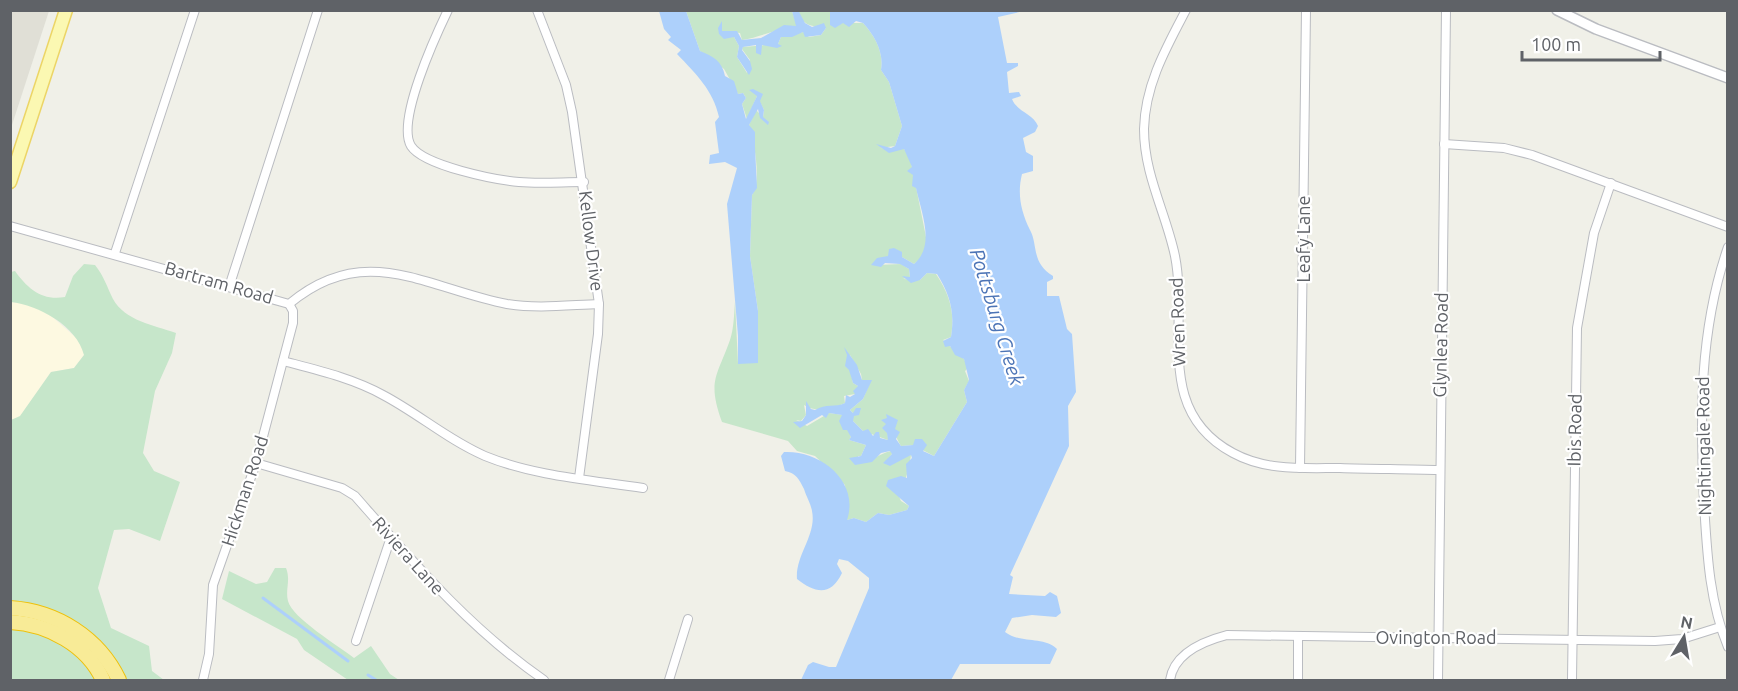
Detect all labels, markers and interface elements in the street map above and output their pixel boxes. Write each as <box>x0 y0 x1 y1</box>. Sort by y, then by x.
scale bar <box>1522 24 1660 62</box>
text: 100 m <box>1531 34 1581 54</box>
street label: Kellow Drive <box>576 189 608 292</box>
street label: Leafy Lane <box>1293 195 1313 283</box>
water label: Pottsburg Creek <box>966 246 1029 389</box>
street label: Bartram Road <box>163 257 276 307</box>
street label: Wren Road <box>1165 277 1189 367</box>
street label: Glynlea Road <box>1429 292 1451 398</box>
street label: Nightingale Road <box>1692 376 1714 516</box>
street label: Ibis Road <box>1563 393 1585 467</box>
street label: Hickman Road <box>217 433 271 548</box>
street label: Riviera Lane <box>369 512 449 598</box>
north arrow <box>1654 607 1714 667</box>
text: N <box>1679 612 1694 632</box>
street label: Ovington Road <box>1375 627 1497 647</box>

